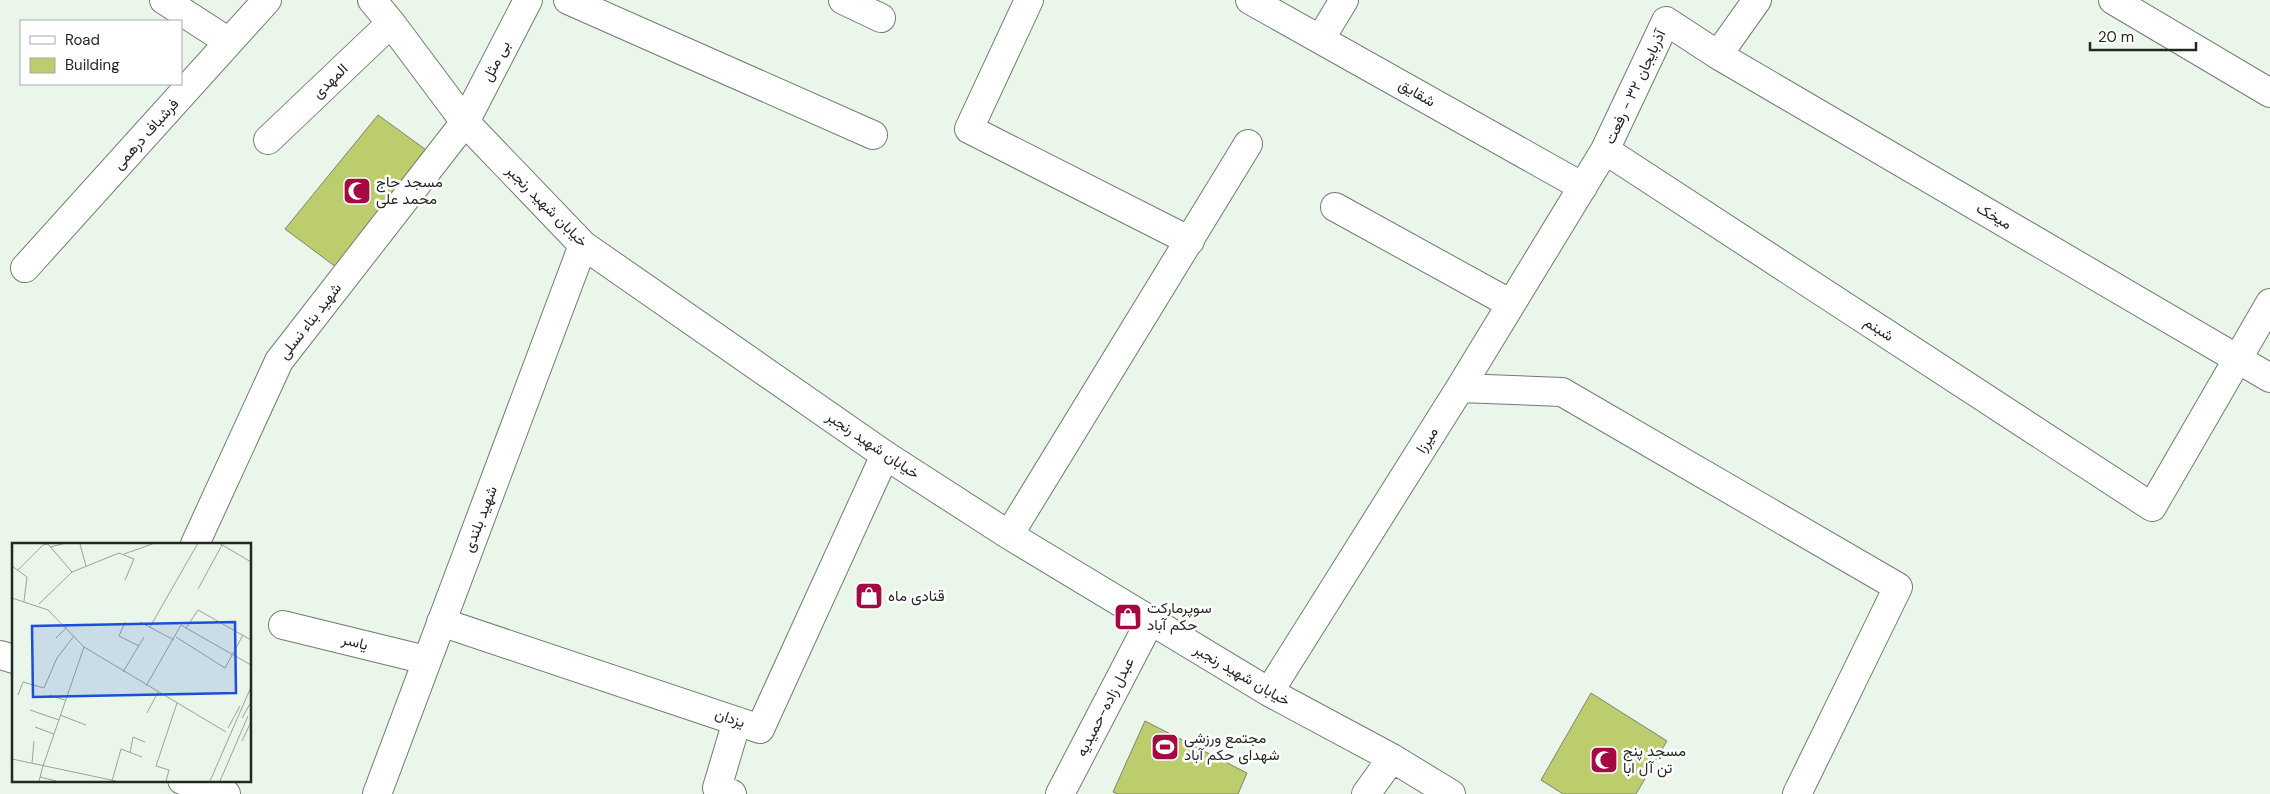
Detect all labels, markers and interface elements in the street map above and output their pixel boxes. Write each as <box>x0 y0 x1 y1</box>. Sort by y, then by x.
legend <box>20 20 182 85</box>
scale bar <box>2090 20 2196 52</box>
street label: آذربایجان ۳۲ - رفعت <box>1600 25 1671 147</box>
text: 20 m <box>2098 27 2134 47</box>
text: Road <box>65 30 100 50</box>
street label: بی مثل <box>477 37 515 85</box>
text: Building <box>65 55 120 75</box>
street label: المهدی <box>308 59 352 103</box>
street label: شقایق <box>1395 74 1439 112</box>
street label: فرشباف درهمی <box>109 94 183 174</box>
street label: خیابان شهید رنجبر <box>501 160 592 251</box>
place label: مسجد حاج محمد علی <box>376 172 443 209</box>
mosque icon: مسجد حاج محمد علی <box>342 176 372 206</box>
street label: میخک <box>1973 198 2015 234</box>
street label: شهید بناء نسلی <box>274 279 346 363</box>
street label: شبنم <box>1860 312 1898 346</box>
street label: خیابان شهید رنجبر <box>822 406 923 484</box>
street label: میرزا <box>1411 423 1443 457</box>
street label: شهید بلندی <box>458 483 502 555</box>
inset map <box>12 543 251 782</box>
shop icon: قنادی ماه <box>854 581 884 611</box>
place label: قنادی ماه <box>888 586 945 606</box>
place label: سوپرمارکت حکم آباد <box>1147 598 1212 635</box>
shop icon: سوپرمارکت حکم آباد <box>1113 602 1143 632</box>
street label: یاسر <box>339 629 370 655</box>
street label: خیابان شهید رنجبر <box>1189 639 1294 711</box>
street label: عبدل زاده-حمیدیه <box>1071 654 1139 760</box>
street label: یزدان <box>712 704 748 732</box>
place label: مجتمع ورزشی شهدای حکم آباد <box>1184 728 1280 765</box>
sports icon: مجتمع ورزشی شهدای حکم آباد <box>1150 732 1180 762</box>
place label: مسجد پنج تن آل ابا <box>1623 741 1686 778</box>
mosque icon: مسجد پنج تن آل ابا <box>1589 745 1619 775</box>

